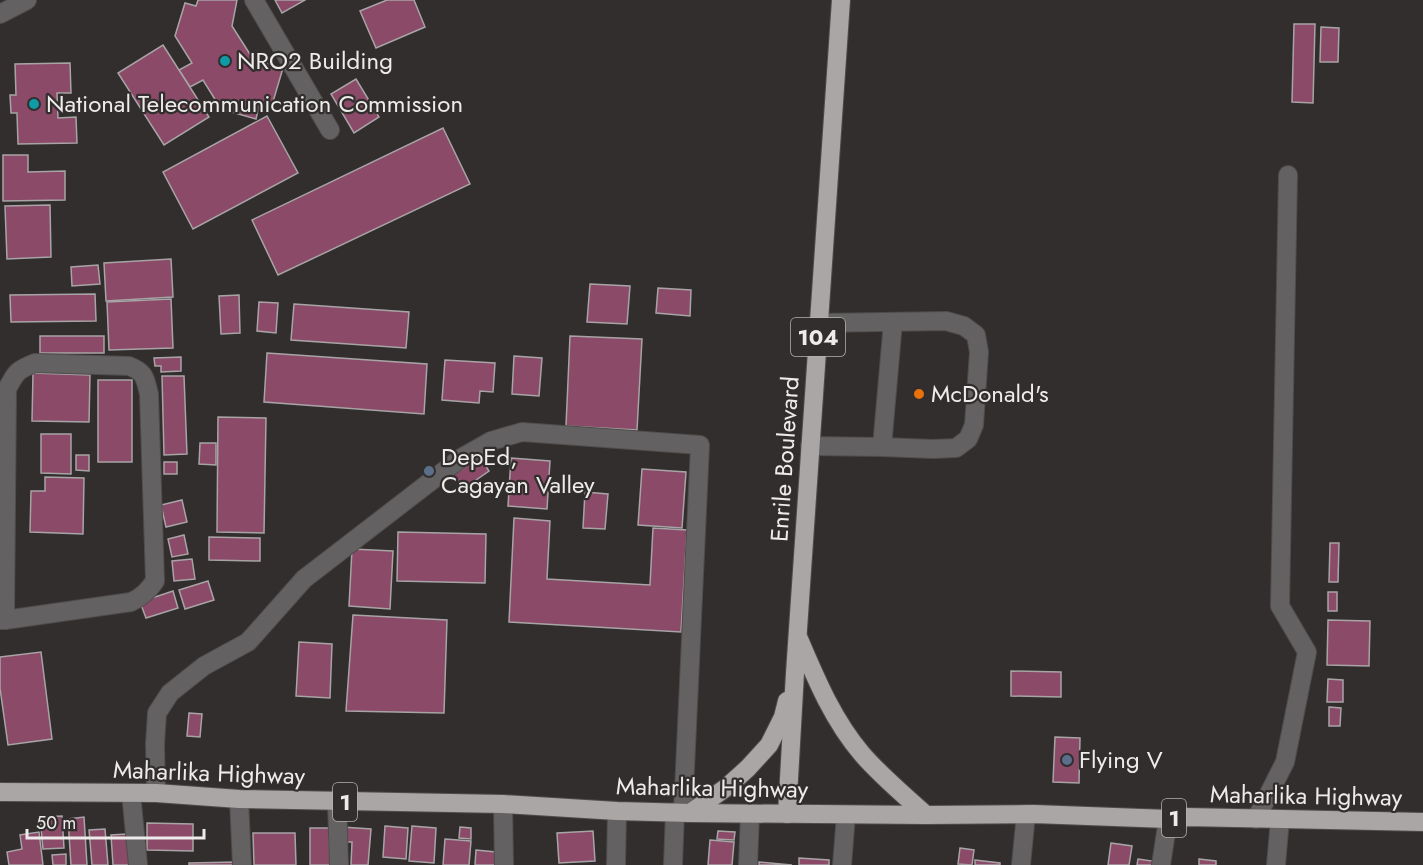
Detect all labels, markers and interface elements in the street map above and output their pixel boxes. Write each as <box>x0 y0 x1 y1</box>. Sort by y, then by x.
place label: NRO2 Building <box>237 43 393 78</box>
marker: NRO2 Building <box>218 54 232 68</box>
place label: National Telecommunication Commission <box>46 86 463 121</box>
marker: National Telecommunication Commission <box>27 97 41 111</box>
road number: 104 <box>791 318 845 356</box>
street label: Enrile Boulevard <box>761 375 808 543</box>
place label: McDonald's <box>931 376 1049 411</box>
marker: McDonald's <box>912 387 926 401</box>
place label: DepEd, Cagayan Valley <box>441 439 595 502</box>
marker: DepEd, Cagayan Valley <box>422 464 436 478</box>
place label: Flying V <box>1079 742 1163 777</box>
street label: Maharlika Highway <box>112 752 306 793</box>
marker: Flying V <box>1060 753 1074 767</box>
street label: Maharlika Highway <box>616 768 809 807</box>
street label: Maharlika Highway <box>1210 776 1403 815</box>
road number: 1 <box>333 783 357 821</box>
road number: 1 <box>1162 799 1186 837</box>
scale bar <box>27 802 204 840</box>
text: 50 m <box>36 810 76 836</box>

